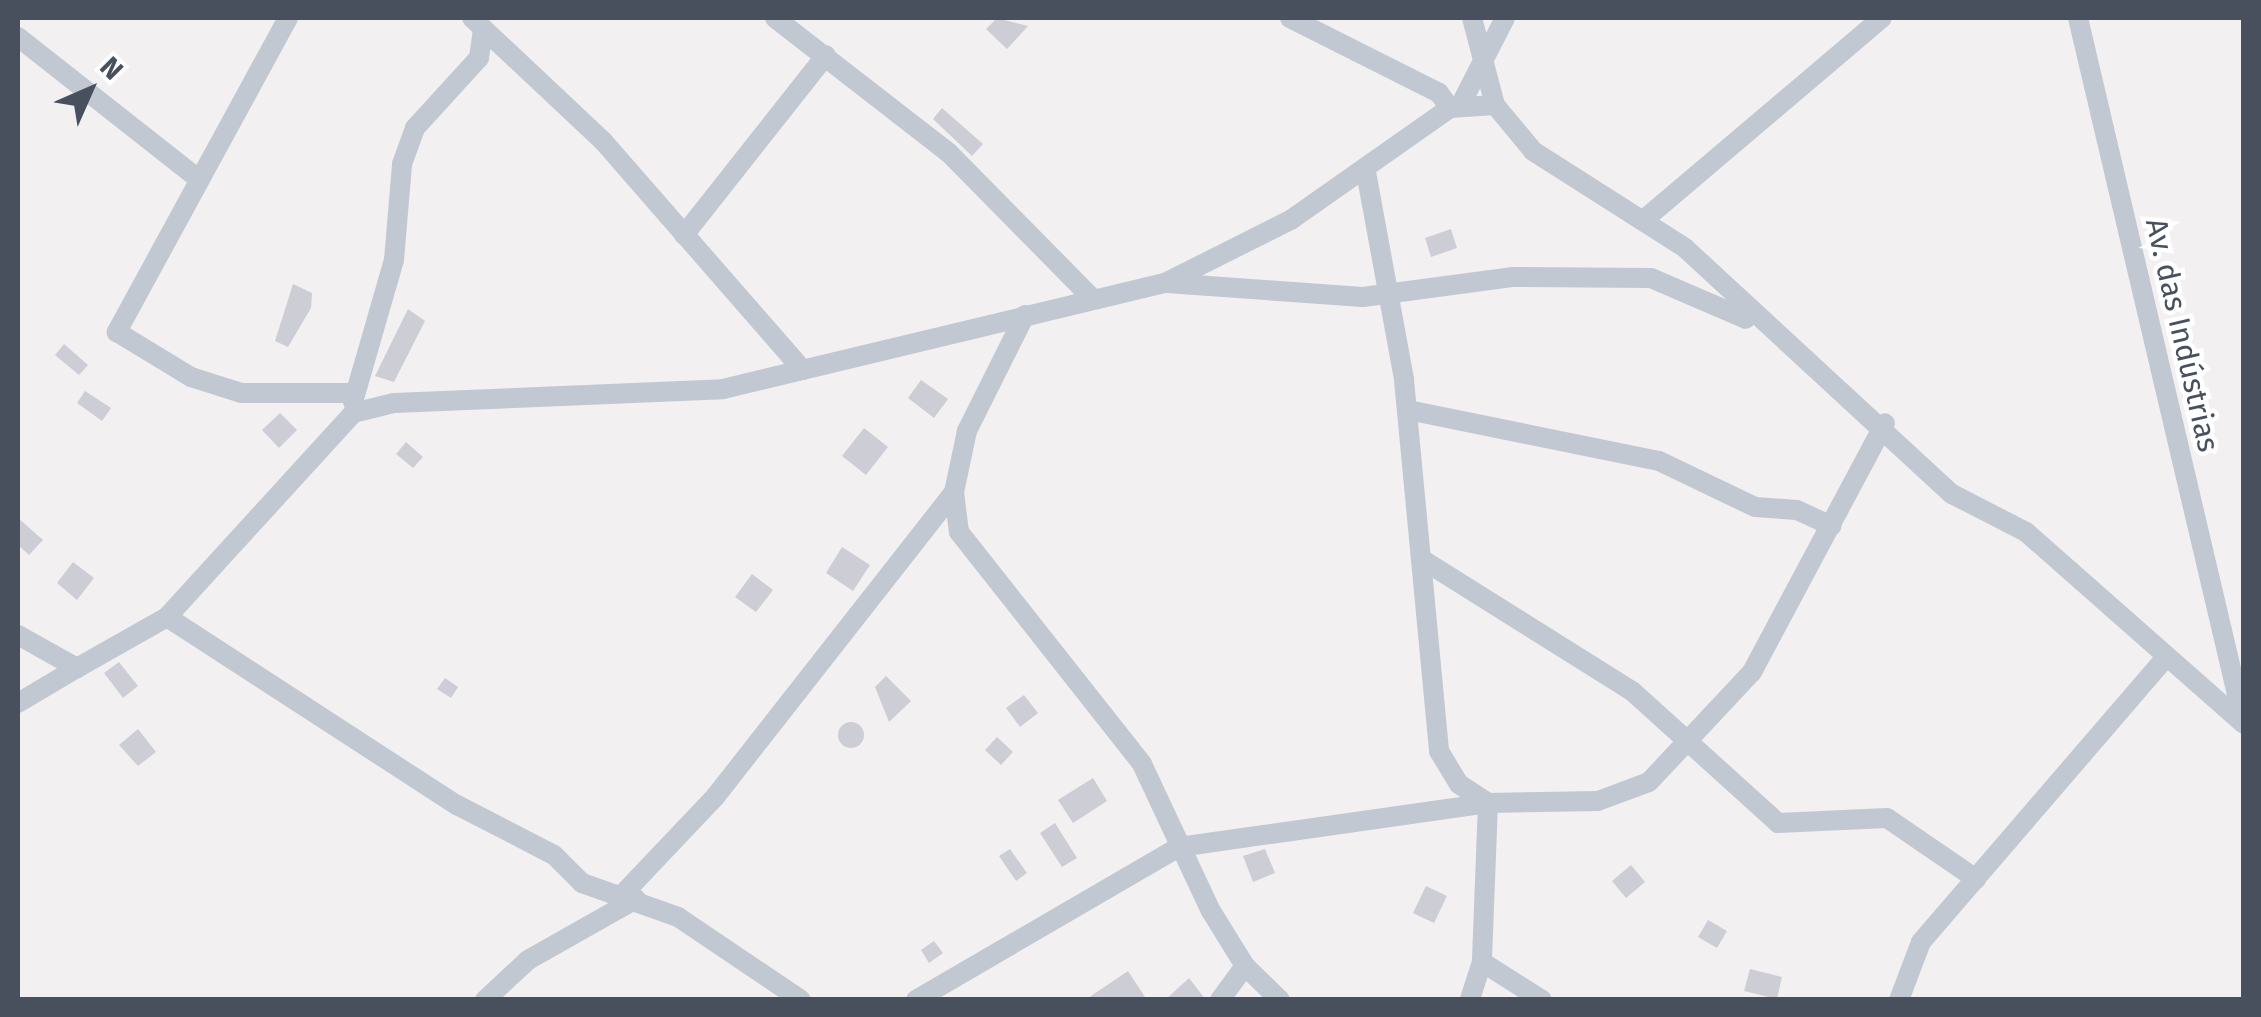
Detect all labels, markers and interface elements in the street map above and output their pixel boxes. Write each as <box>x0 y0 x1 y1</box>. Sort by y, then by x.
north arrow <box>40 40 140 140</box>
text: N <box>93 50 130 87</box>
street label: Av. das Indústrias <box>2138 215 2226 455</box>

